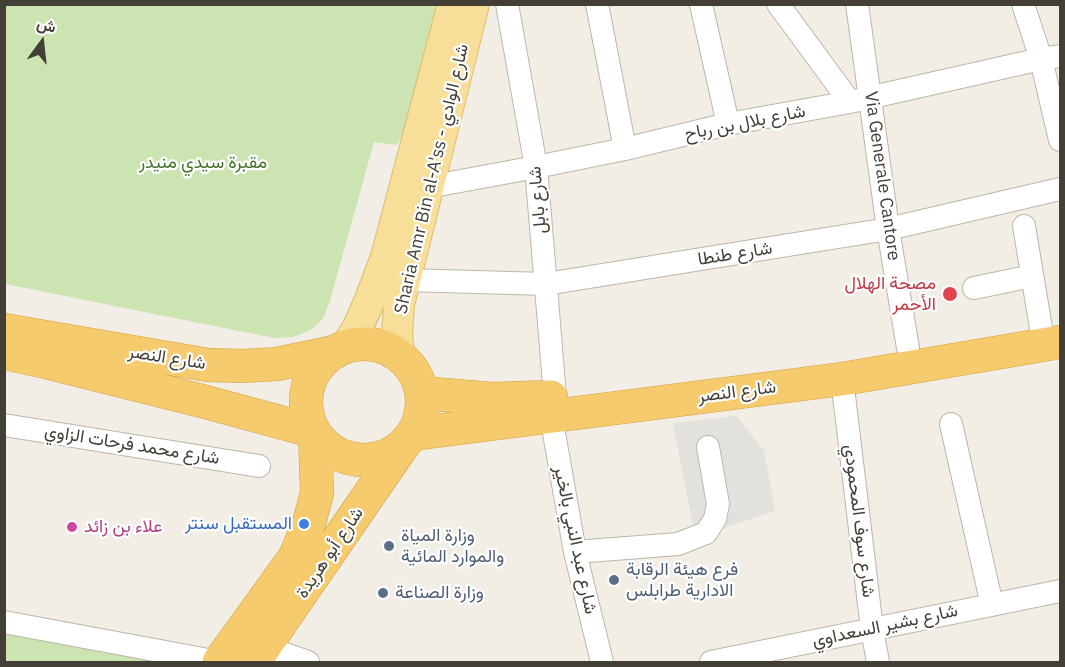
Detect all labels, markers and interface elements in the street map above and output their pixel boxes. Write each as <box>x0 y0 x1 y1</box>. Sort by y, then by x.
north arrow <box>12 12 72 72</box>
text: ش <box>35 12 59 37</box>
street label: Sharia Amr Bin al-A'ss - شارع الوادي <box>390 42 474 316</box>
street label: Via Generale Cantore <box>859 90 905 262</box>
street label: شارع بلال بن رباح <box>683 101 807 145</box>
park label: مقبرة سيدي منيدر <box>139 152 267 174</box>
street label: شارع بابل <box>524 165 552 235</box>
street label: شارع طنطا <box>696 237 774 271</box>
place label: مصحة الهلال الأحمر <box>844 273 936 316</box>
marker: مصحة الهلال الأحمر <box>941 285 959 303</box>
street label: شارع النصر <box>127 341 207 375</box>
street label: شارع النصر <box>697 377 777 407</box>
street label: شارع محمد فرحات الزاوي <box>43 420 221 470</box>
street label: شارع سوف المحمودي <box>839 443 879 599</box>
street label: شارع عبد النبي بالخير <box>549 464 601 616</box>
street label: شارع أبو هريدة <box>292 503 368 603</box>
place label: المستقبل سنتر <box>185 513 292 535</box>
place label: علاء بن زائد <box>84 516 163 538</box>
marker: المستقبل سنتر <box>297 517 311 531</box>
marker: علاء بن زائد <box>65 520 79 534</box>
place label: وزارة المياة والموارد المائية <box>401 525 504 568</box>
marker: وزارة المياة والموارد المائية <box>382 539 396 553</box>
place label: فرع هيئة الرقابة الادارية طرابلس <box>626 559 738 602</box>
marker: فرع هيئة الرقابة الادارية طرابلس <box>607 573 621 587</box>
place label: وزارة الصناعة <box>395 582 484 604</box>
marker: وزارة الصناعة <box>376 586 390 600</box>
street label: شارع بشير السعداوي <box>810 600 960 652</box>

